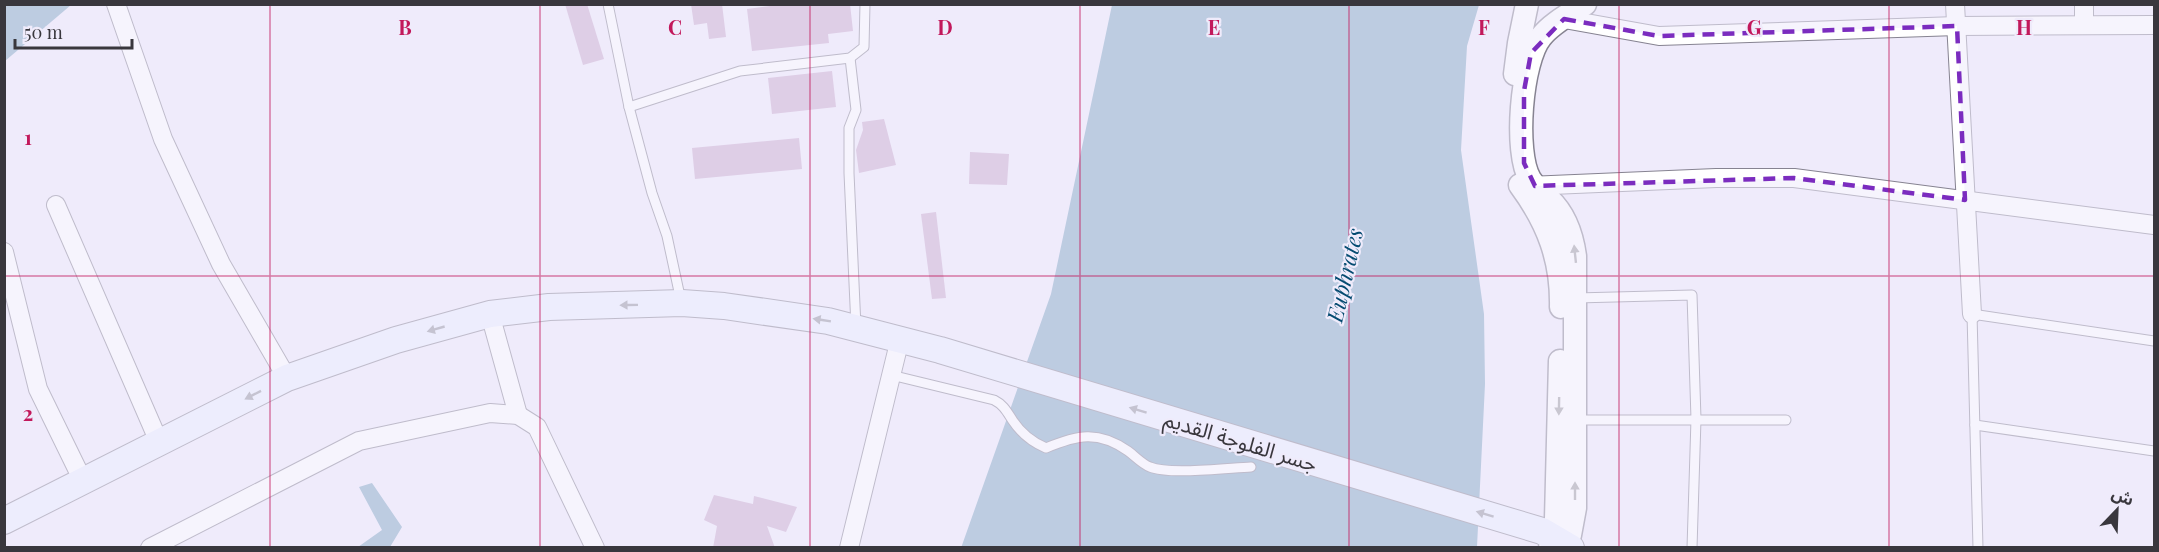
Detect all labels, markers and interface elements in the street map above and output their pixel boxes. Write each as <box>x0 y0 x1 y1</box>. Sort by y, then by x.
scale bar <box>15 12 132 50</box>
text: B <box>398 13 412 40</box>
text: C <box>668 13 682 40</box>
text: D <box>937 13 953 40</box>
text: E <box>1208 13 1220 40</box>
text: F <box>1478 13 1490 40</box>
text: G <box>1747 13 1762 40</box>
text: H <box>2016 13 2032 40</box>
text: 50 m <box>24 20 63 44</box>
text: 1 <box>24 123 32 150</box>
water label: Euphrates <box>1318 225 1369 326</box>
one-way arrow <box>1570 244 1579 263</box>
one-way arrow <box>619 300 638 309</box>
one-way arrow <box>813 316 832 325</box>
one-way arrow <box>427 325 445 334</box>
one-way arrow <box>244 390 261 400</box>
one-way arrow <box>1555 397 1564 416</box>
text: 2 <box>23 399 33 426</box>
street label: جسر الفلوجة القديم <box>1160 403 1321 479</box>
one-way arrow <box>1129 405 1147 414</box>
north arrow <box>2087 480 2147 540</box>
one-way arrow <box>1570 481 1580 500</box>
text: ش <box>2109 482 2137 510</box>
one-way arrow <box>1476 509 1494 518</box>

